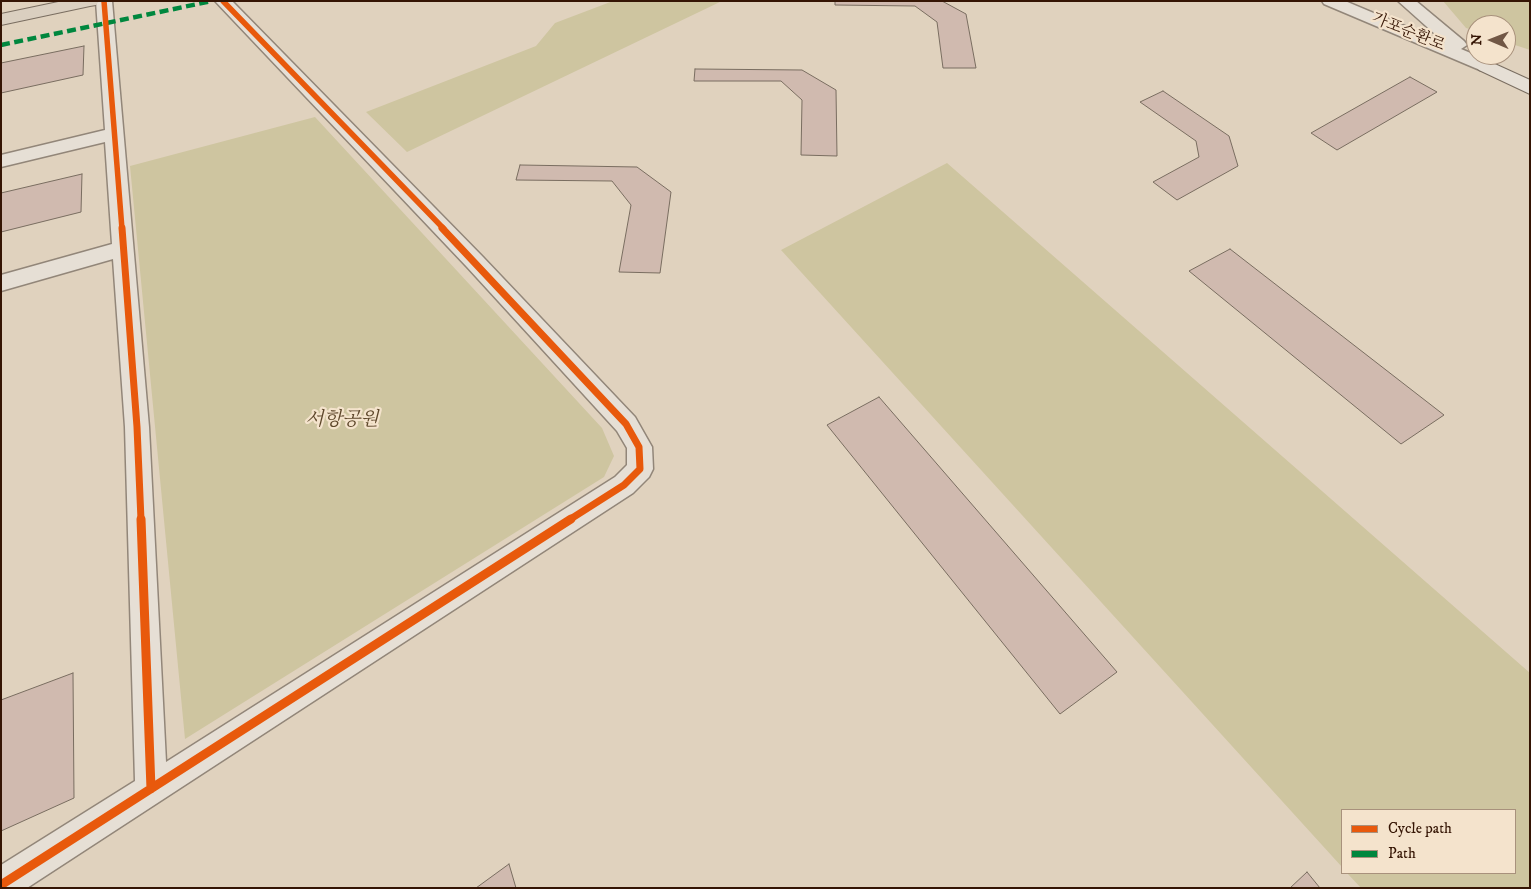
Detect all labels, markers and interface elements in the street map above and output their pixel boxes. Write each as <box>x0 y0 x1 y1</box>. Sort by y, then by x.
street label: 가포순환로 <box>1369 10 1447 56</box>
north arrow <box>1466 15 1516 65</box>
text: N <box>1468 34 1486 46</box>
park label: 서항공원 <box>305 410 379 432</box>
legend <box>1341 809 1516 874</box>
text: Cycle path <box>1388 819 1452 838</box>
text: Path <box>1388 844 1416 863</box>

